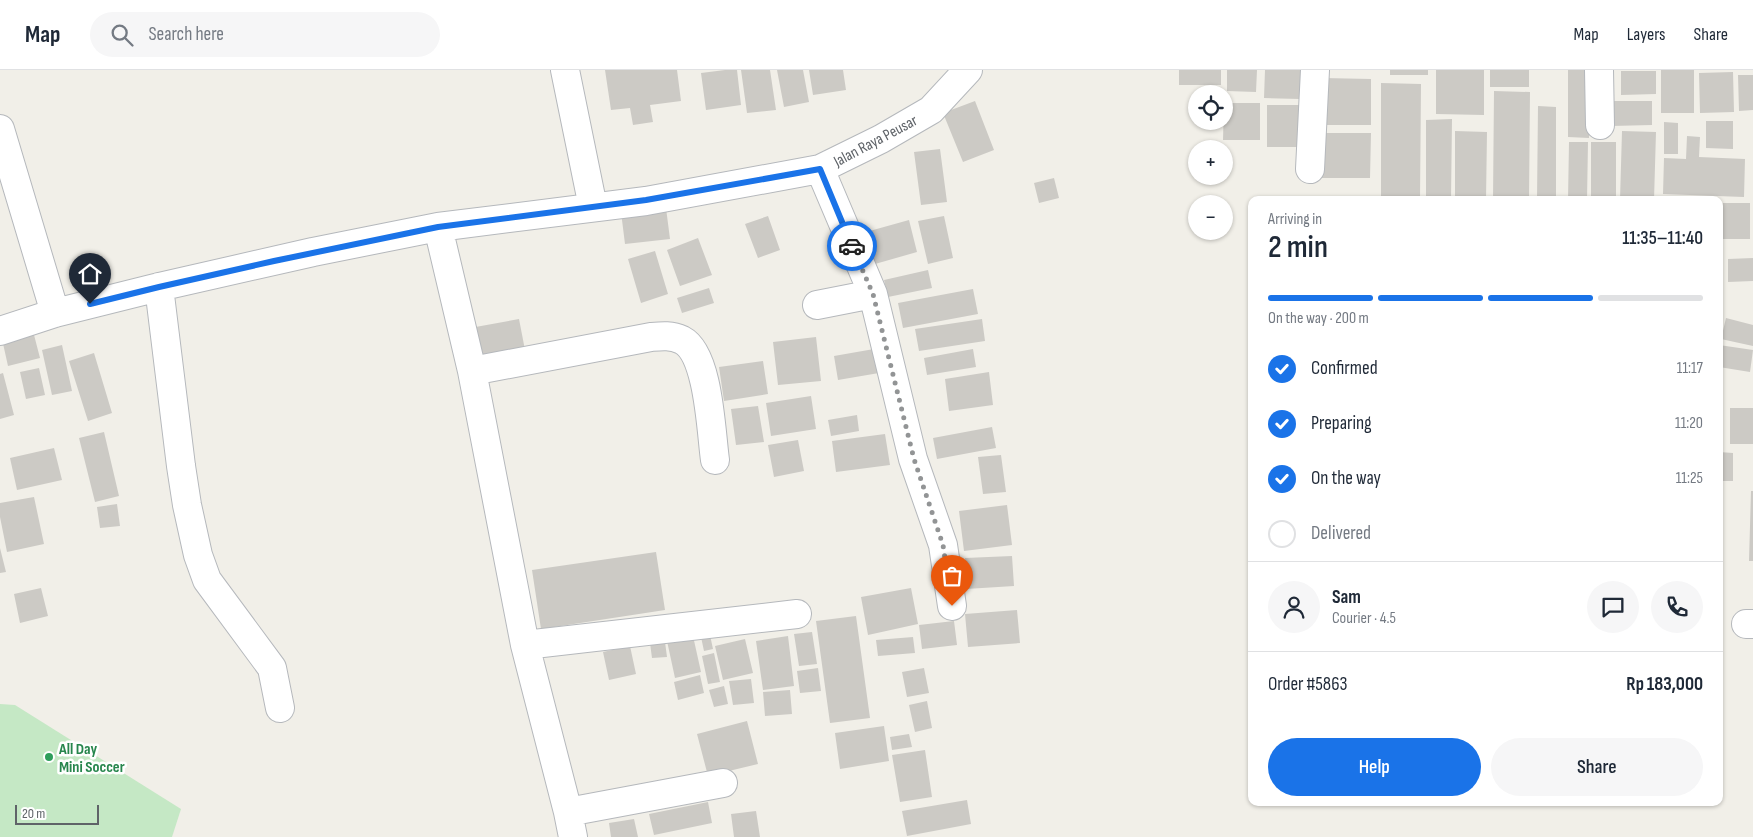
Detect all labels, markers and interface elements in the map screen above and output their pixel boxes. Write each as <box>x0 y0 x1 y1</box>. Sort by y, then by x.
search box <box>90 12 440 57</box>
text: Map <box>25 20 60 49</box>
icon: search <box>108 21 136 49</box>
text: Search here <box>148 23 224 46</box>
text: Map <box>1574 24 1599 45</box>
text: Layers <box>1627 24 1666 45</box>
text: Share <box>1694 24 1728 45</box>
map controls <box>1188 85 1233 240</box>
button: locate <box>1188 85 1233 130</box>
street label: Jalan Raya Peusar <box>830 111 921 172</box>
button: + <box>1188 140 1233 185</box>
button: − <box>1188 195 1233 240</box>
text: Arriving in <box>1268 210 1322 229</box>
courier <box>827 221 877 271</box>
text: 11:35–11:40 <box>1622 227 1703 250</box>
text: 2 min <box>1268 228 1328 267</box>
icon: car <box>838 232 866 260</box>
pin <box>69 253 111 304</box>
icon: home <box>76 260 104 288</box>
text: On the way · 200 m <box>1268 309 1369 328</box>
icon: check <box>1268 355 1296 383</box>
text: Confirmed <box>1311 357 1378 380</box>
text: 11:17 <box>1677 359 1703 378</box>
icon: check <box>1268 410 1296 438</box>
text: Preparing <box>1311 412 1372 435</box>
text: 11:20 <box>1675 414 1703 433</box>
icon: check <box>1268 465 1296 493</box>
text: On the way <box>1311 467 1381 490</box>
text: 11:25 <box>1676 469 1703 488</box>
text: Delivered <box>1311 522 1371 545</box>
pin <box>931 555 973 606</box>
icon: bag <box>938 562 966 590</box>
button: person <box>1268 581 1320 633</box>
button: chat <box>1587 581 1639 633</box>
button: phone <box>1651 581 1703 633</box>
text: Sam <box>1332 586 1361 609</box>
text: Courier · 4.5 <box>1332 609 1396 628</box>
text: Order #5863 <box>1268 673 1347 696</box>
text: Rp 183,000 <box>1626 673 1703 696</box>
button: Help <box>1268 738 1481 796</box>
button: Share <box>1491 738 1703 796</box>
place label: All Day Mini Soccer <box>58 740 125 777</box>
marker: All Day Mini Soccer <box>43 751 55 763</box>
scale bar <box>15 802 99 825</box>
text: 20 m <box>22 805 45 822</box>

